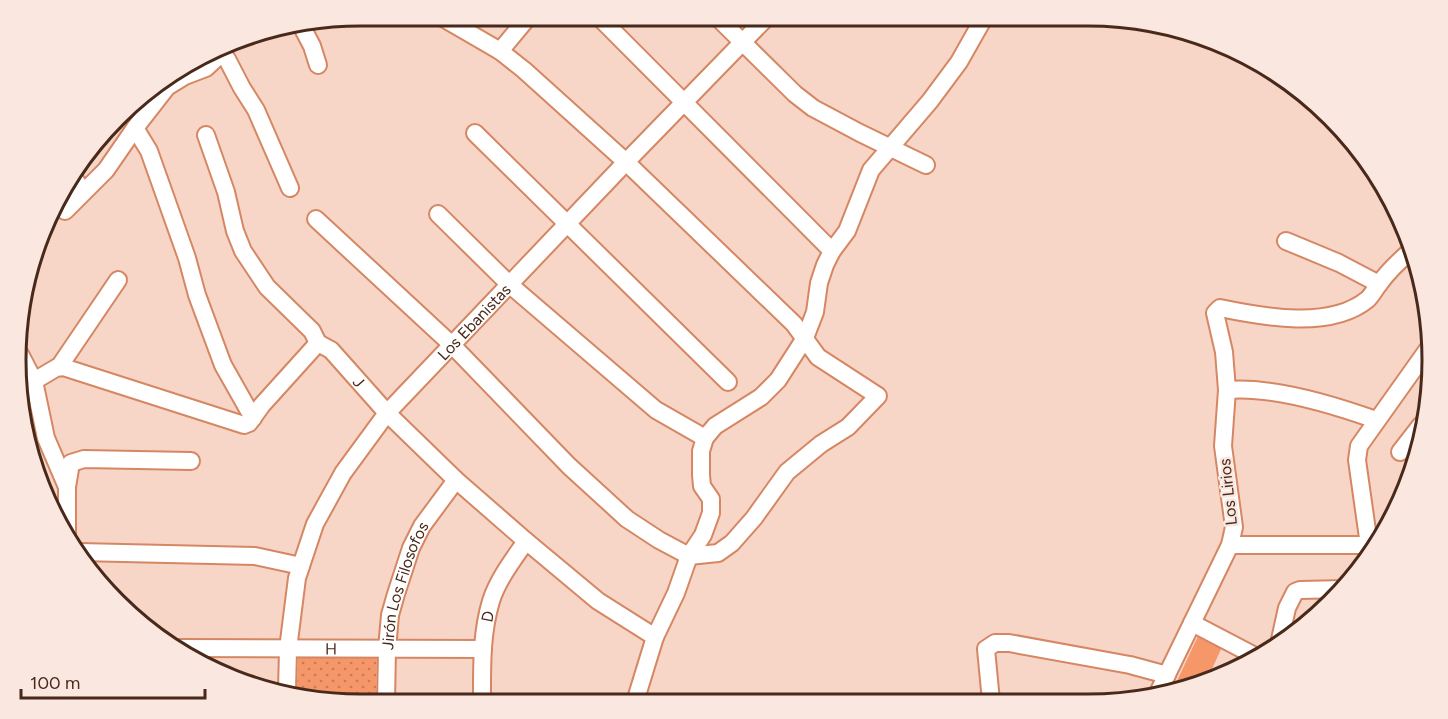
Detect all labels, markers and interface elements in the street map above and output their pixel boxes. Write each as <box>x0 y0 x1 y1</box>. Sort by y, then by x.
street label: Los Ebanistas <box>433 280 514 364</box>
street label: J <box>349 372 369 391</box>
street label: Los Lirios <box>1215 458 1241 526</box>
street label: Jirón Los Filosofos <box>377 519 432 650</box>
street label: D <box>477 609 498 624</box>
street label: H <box>325 639 337 658</box>
scale bar <box>21 662 206 700</box>
text: 100 m <box>30 672 80 694</box>

